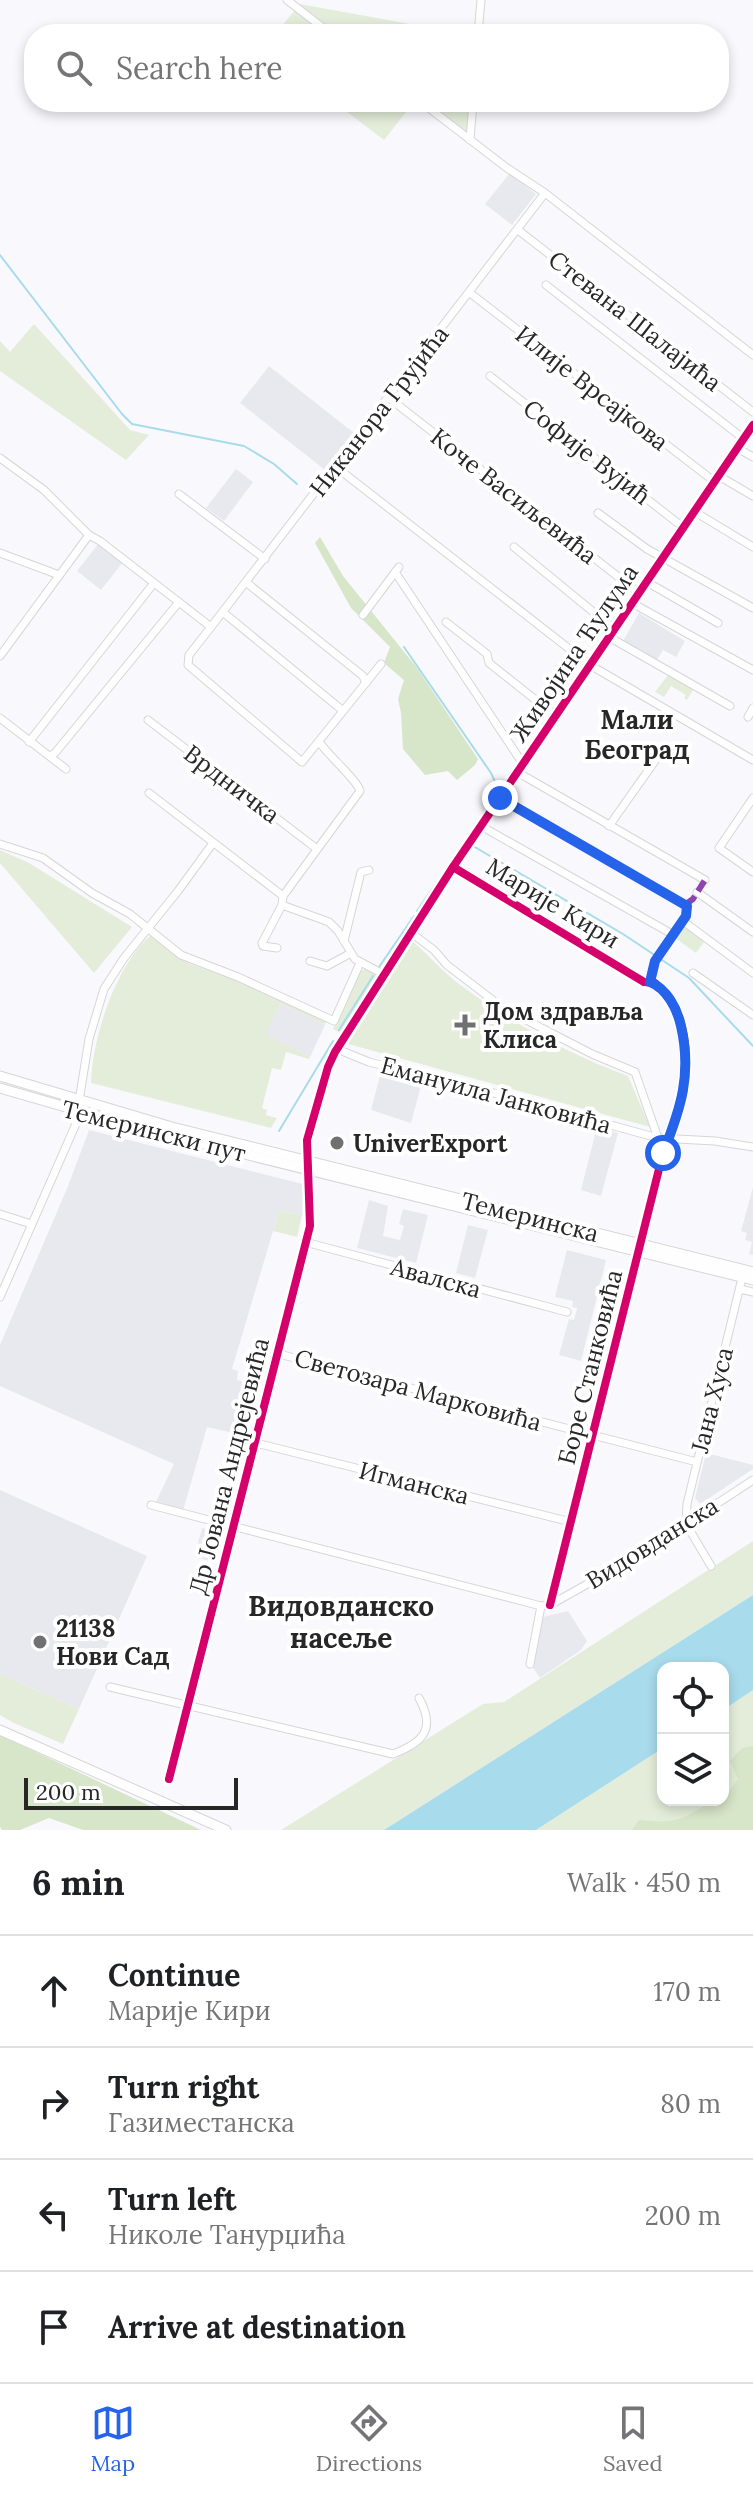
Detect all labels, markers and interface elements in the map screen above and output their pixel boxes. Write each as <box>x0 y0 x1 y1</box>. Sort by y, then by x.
search box <box>24 24 729 112</box>
icon: search <box>52 46 96 90</box>
text: Search here <box>116 49 283 87</box>
street label: Стевана Шалајића <box>542 244 728 398</box>
street label: Никанора Грујића <box>302 319 456 503</box>
street label: Илије Врсајкова <box>509 319 675 457</box>
street label: Софије Вујић <box>517 393 657 511</box>
street label: Коче Васиљевића <box>424 421 604 571</box>
street label: Живојина Ћулума <box>503 558 645 748</box>
district label: Мали Београд <box>584 703 690 766</box>
street label: Врдничка <box>178 738 286 830</box>
route end <box>482 780 518 816</box>
street label: Марије Кири <box>481 851 625 955</box>
place label: Дом здравља Клиса <box>483 996 644 1055</box>
marker: Дом здравља Клиса <box>454 1014 476 1036</box>
street label: Емануила Јанковића <box>377 1049 615 1141</box>
street label: Темерински пут <box>59 1093 249 1169</box>
place label: UniverExport <box>353 1128 508 1159</box>
marker: UniverExport <box>328 1134 346 1152</box>
route start <box>645 1135 681 1171</box>
street label: Темеринска <box>458 1185 602 1249</box>
street label: Авалска <box>387 1251 485 1305</box>
street label: Боре Станковића <box>551 1266 629 1468</box>
street label: Др Јована Андрејевића <box>182 1334 276 1598</box>
street label: Светозара Марковића <box>291 1342 545 1438</box>
street label: Јана Хуса <box>684 1344 740 1457</box>
street label: Игманска <box>356 1454 472 1512</box>
street label: Видовданска <box>580 1490 724 1596</box>
district label: Видовданско насеље <box>248 1588 434 1656</box>
place label: 21138 Нови Сад <box>56 1613 169 1672</box>
marker: 21138 Нови Сад <box>31 1633 49 1651</box>
map controls <box>657 1662 729 1806</box>
button: locate <box>657 1662 729 1734</box>
button: layers <box>657 1734 729 1806</box>
scale bar <box>24 1774 238 1810</box>
text: 200 m <box>36 1778 101 1806</box>
text: 6 min <box>32 1861 125 1904</box>
text: Walk · 450 m <box>567 1866 721 1899</box>
text: Continue <box>108 1956 240 1994</box>
icon: ahead <box>32 1969 76 2013</box>
text: 170 m <box>653 1975 721 2008</box>
text: Марије Кири <box>108 1994 271 2027</box>
text: Turn right <box>108 2068 259 2106</box>
icon: right <box>32 2081 76 2125</box>
text: 80 m <box>660 2087 721 2120</box>
text: Газиместанска <box>108 2106 295 2139</box>
text: Turn left <box>108 2180 236 2218</box>
icon: left <box>32 2193 76 2237</box>
text: 200 m <box>645 2199 721 2232</box>
text: Николе Танурџића <box>108 2218 346 2251</box>
icon: arrive <box>32 2305 76 2349</box>
text: Arrive at destination <box>108 2308 406 2346</box>
tab: Map <box>90 2401 135 2477</box>
tab: Directions <box>316 2401 422 2477</box>
tab: Saved <box>603 2401 663 2477</box>

